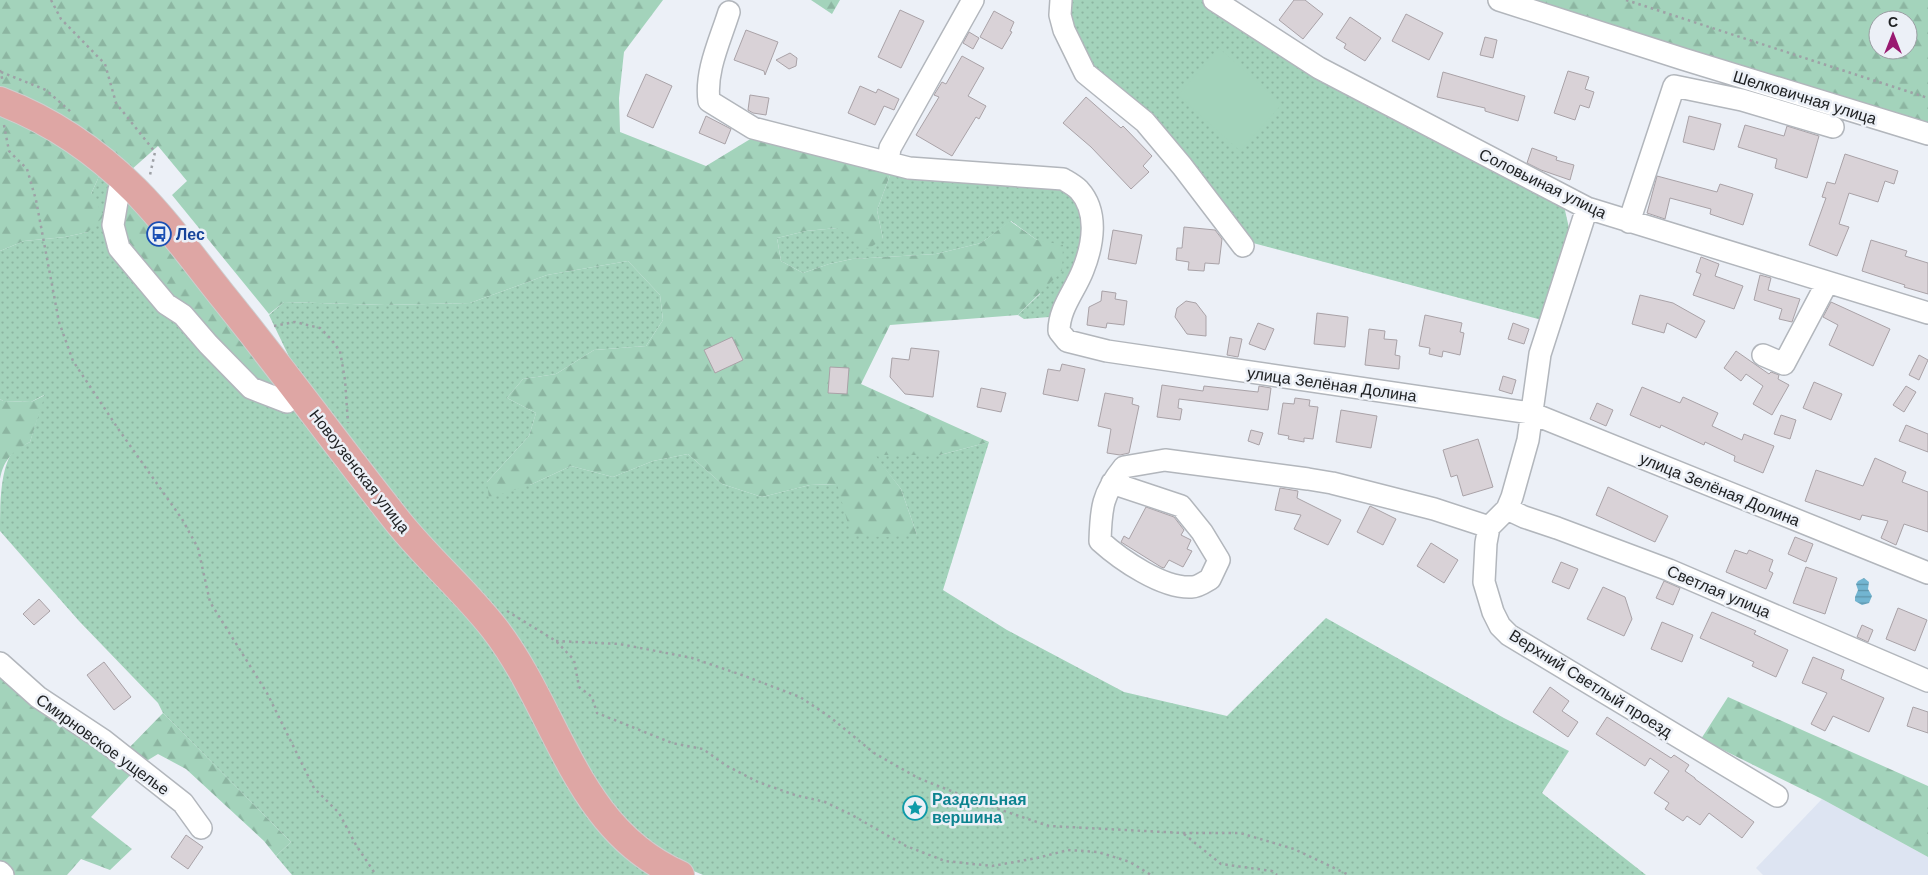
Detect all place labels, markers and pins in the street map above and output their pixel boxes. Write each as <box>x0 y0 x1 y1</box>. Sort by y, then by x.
bus stop icon: Лес <box>146 221 172 247</box>
place label: Лес <box>176 226 205 243</box>
place label: Раздельная вершина <box>932 791 1026 826</box>
place icon: Раздельная вершина <box>902 795 928 821</box>

